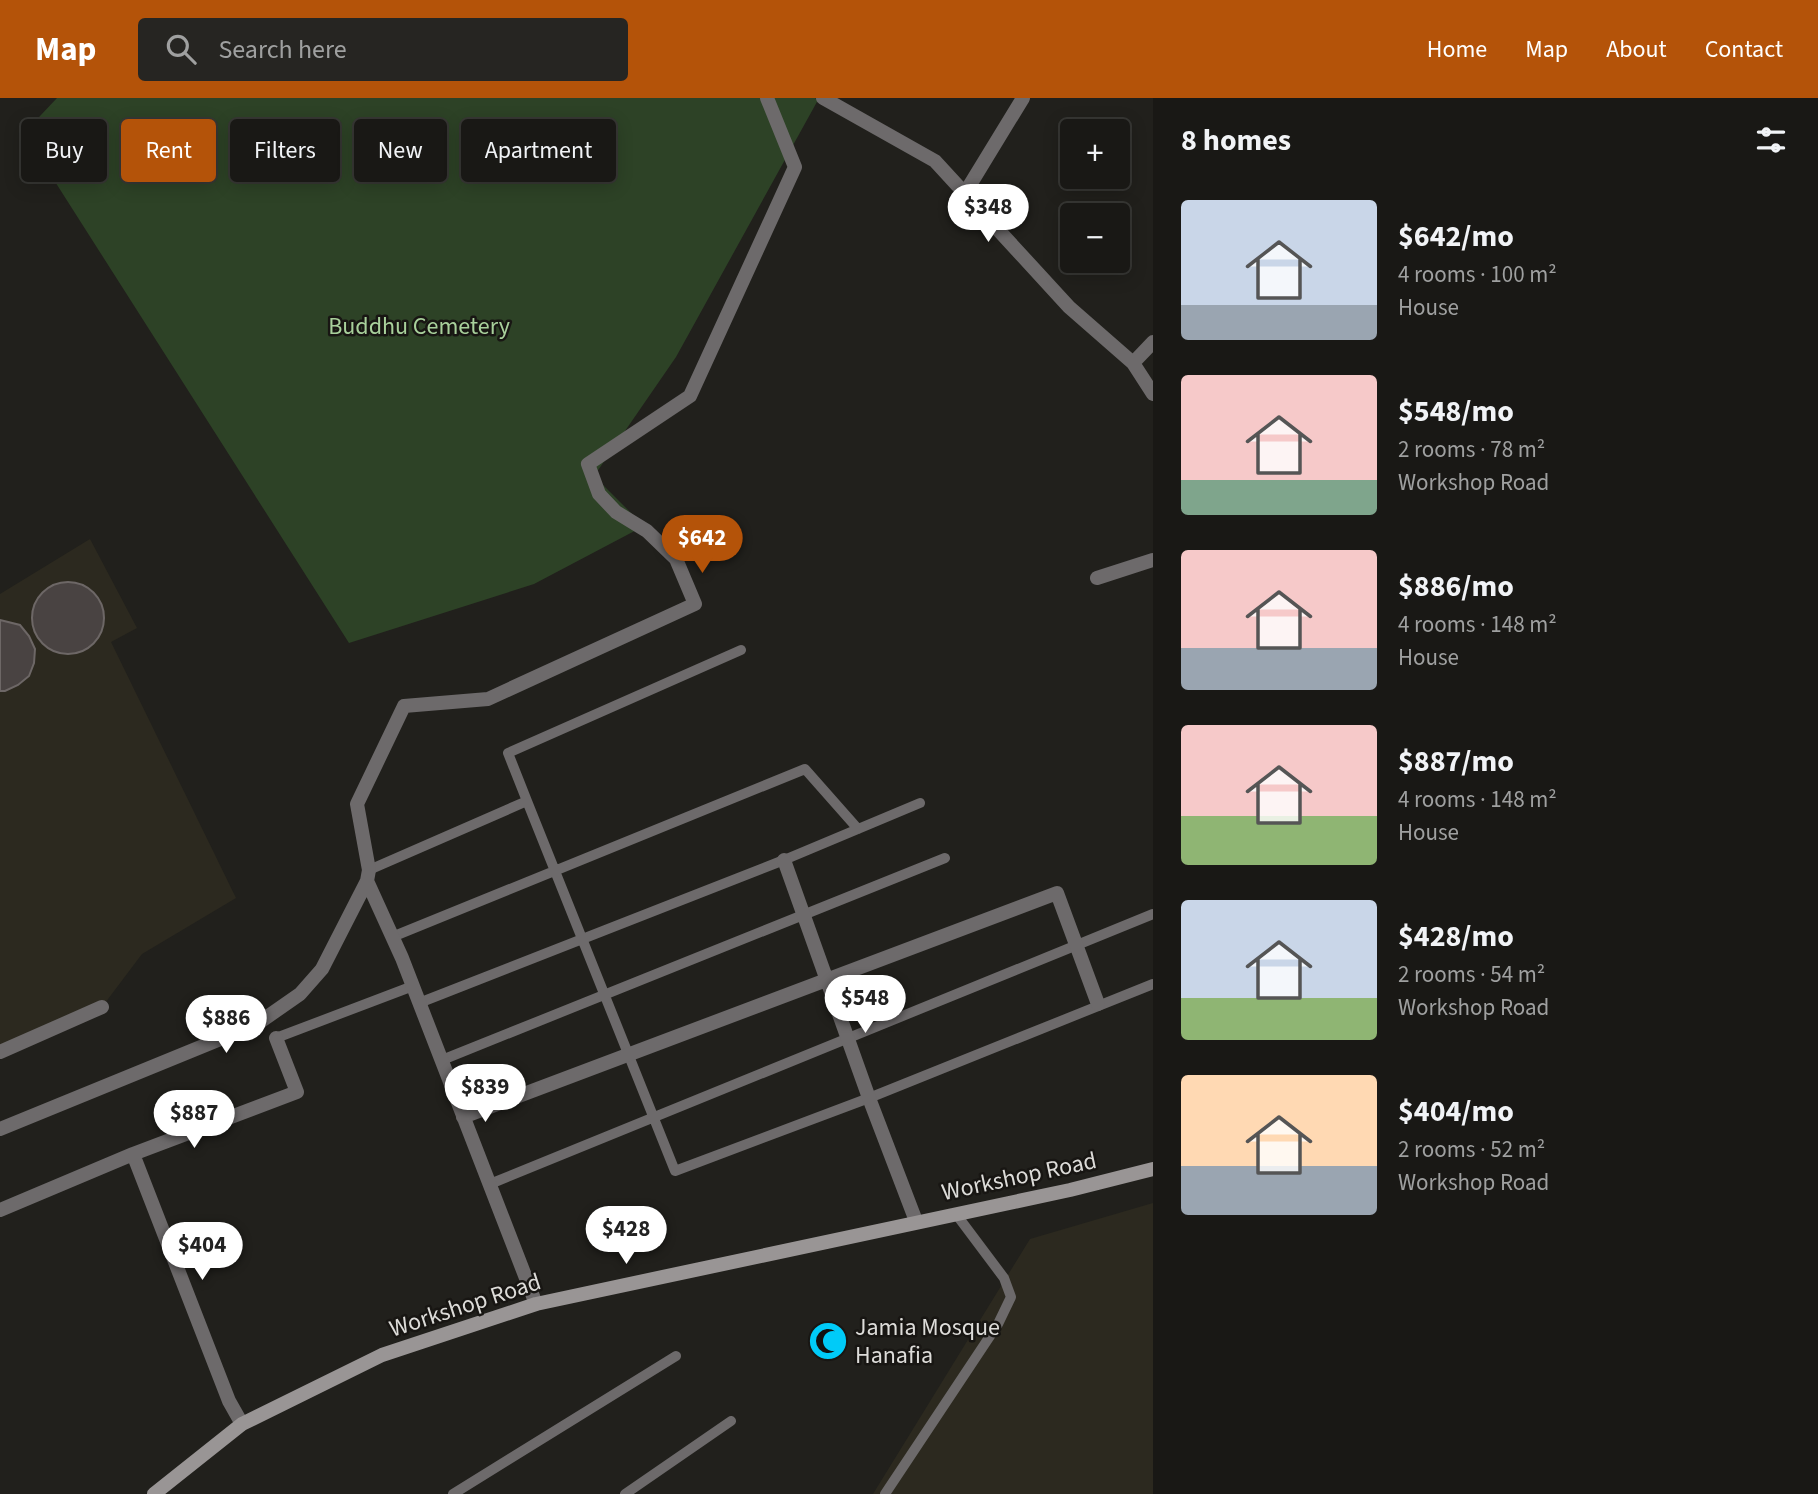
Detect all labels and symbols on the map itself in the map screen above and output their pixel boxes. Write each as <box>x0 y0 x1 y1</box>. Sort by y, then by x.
pin: $348 <box>947 184 1029 244</box>
park label: Buddhu Cemetery <box>328 309 510 344</box>
pin: $642 <box>661 516 743 575</box>
pin: $548 <box>824 976 906 1035</box>
pin: $886 <box>185 996 267 1055</box>
pin: $839 <box>444 1065 526 1124</box>
pin: $887 <box>153 1090 235 1150</box>
street label: Workshop Road <box>938 1143 1100 1210</box>
pin: $428 <box>585 1206 667 1266</box>
pin: $404 <box>161 1222 243 1282</box>
street label: Workshop Road <box>385 1264 546 1347</box>
place label: Jamia Mosque Hanafia <box>855 1310 1000 1373</box>
mosque icon: Jamia Mosque Hanafia <box>807 1320 849 1362</box>

